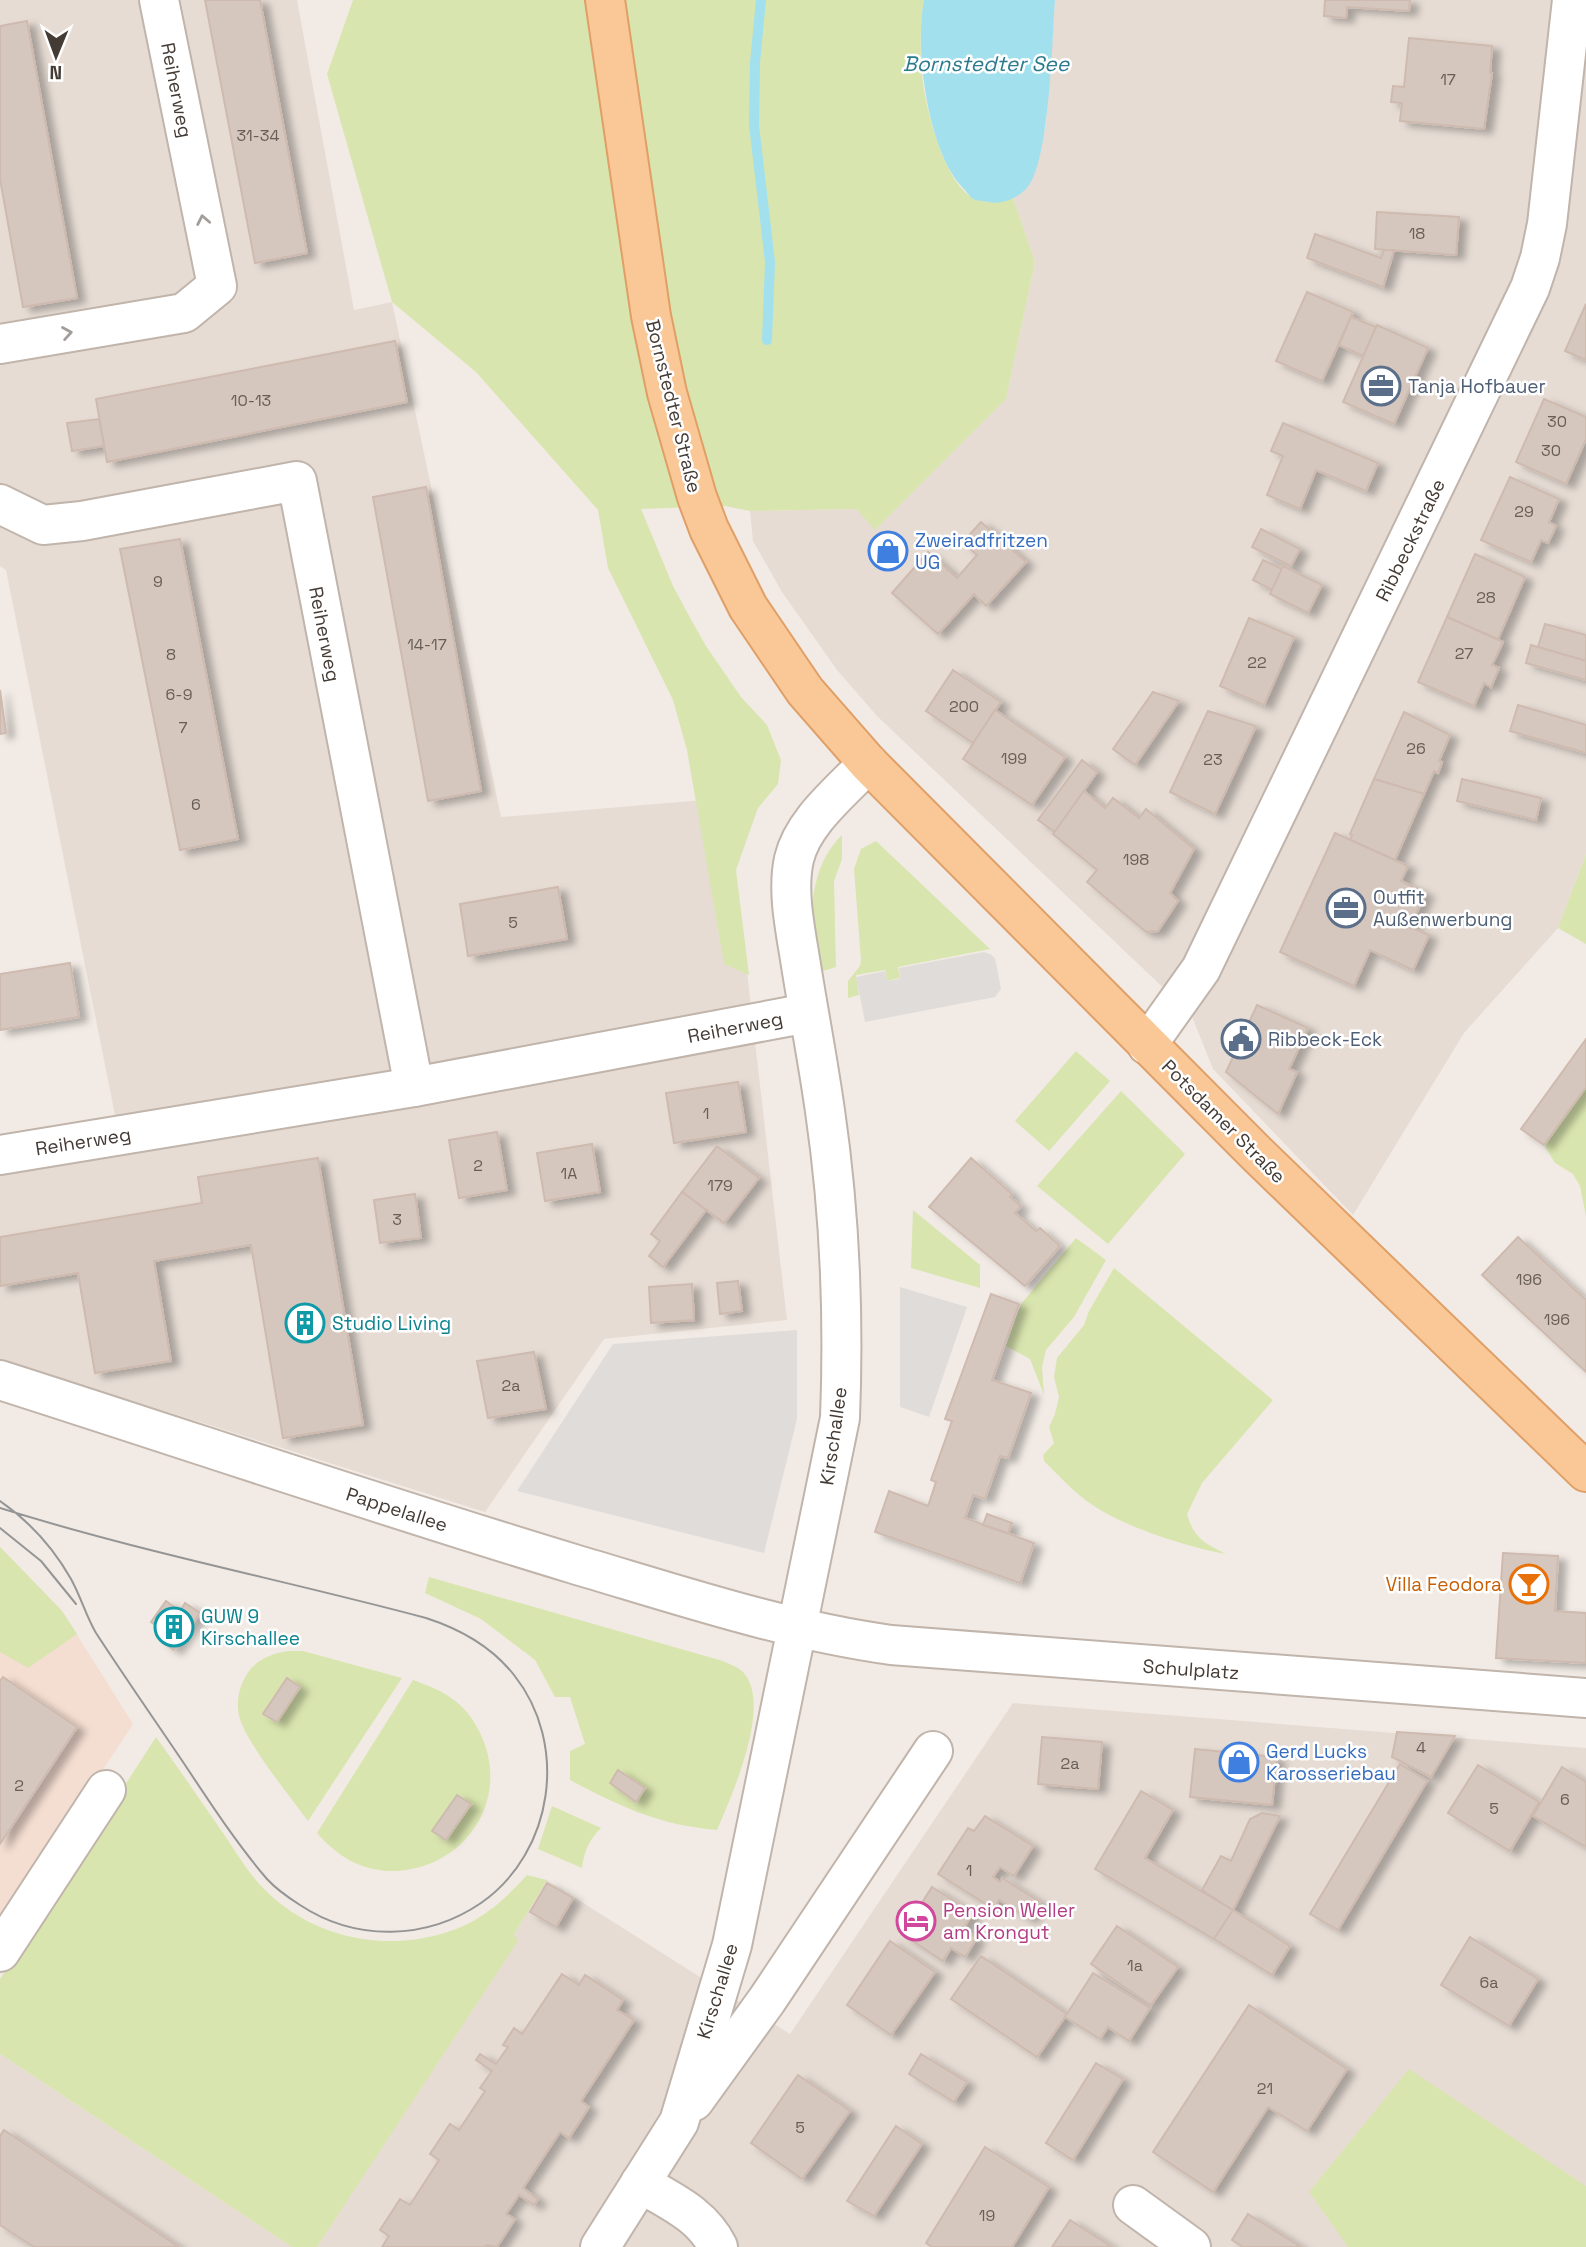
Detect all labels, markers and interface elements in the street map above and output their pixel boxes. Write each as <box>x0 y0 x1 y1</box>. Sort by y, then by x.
north arrow <box>21 21 91 91</box>
street label: Reiherweg <box>155 40 198 140</box>
water label: Bornstedter See <box>903 50 1071 77</box>
text: N <box>49 60 62 85</box>
house number: 17 <box>1440 69 1456 90</box>
house number: 31-34 <box>236 125 280 146</box>
one-way arrow <box>197 214 212 226</box>
house number: 18 <box>1409 223 1425 244</box>
street label: Bornstedter Straße <box>640 317 707 495</box>
one-way arrow <box>61 326 73 341</box>
office icon: Tanja Hofbauer <box>1360 365 1402 407</box>
place label: Tanja Hofbauer <box>1408 374 1546 399</box>
house number: 10-13 <box>231 390 271 411</box>
house number: 30 <box>1547 411 1567 432</box>
house number: 30 <box>1541 440 1561 461</box>
street label: Ribbeckstraße <box>1370 475 1451 606</box>
house number: 29 <box>1514 501 1534 522</box>
place label: Zweiradfritzen UG <box>915 528 1048 575</box>
shop icon: Zweiradfritzen UG <box>867 530 909 572</box>
house number: 9 <box>153 571 163 592</box>
street label: Reiherweg <box>303 584 346 684</box>
house number: 28 <box>1476 587 1496 608</box>
house number: 14-17 <box>407 634 447 655</box>
house number: 27 <box>1455 643 1473 664</box>
house number: 8 <box>166 644 176 665</box>
house number: 22 <box>1247 652 1267 673</box>
house number: 6-9 <box>166 684 192 705</box>
house number: 200 <box>949 696 979 717</box>
house number: 7 <box>178 717 188 738</box>
house number: 26 <box>1406 738 1426 759</box>
house number: 199 <box>1001 748 1027 769</box>
house number: 23 <box>1203 749 1223 770</box>
house number: 6 <box>191 794 201 815</box>
house number: 198 <box>1123 849 1149 870</box>
place label: Outfit Außenwerbung <box>1373 885 1512 932</box>
office icon: Outfit Außenwerbung <box>1325 887 1367 929</box>
house number: 5 <box>508 912 518 933</box>
street label: Reiherweg <box>685 1006 785 1049</box>
public building icon: Ribbeck-Eck <box>1220 1018 1262 1060</box>
place label: Ribbeck-Eck <box>1268 1027 1382 1052</box>
street label: Potsdamer Straße <box>1156 1054 1291 1189</box>
house number: 1 <box>703 1103 709 1124</box>
street label: Reiherweg <box>33 1122 133 1161</box>
house number: 2 <box>473 1155 483 1176</box>
house number: 1A <box>561 1163 577 1184</box>
house number: 179 <box>707 1175 733 1196</box>
house number: 3 <box>392 1209 402 1230</box>
house number: 196 <box>1516 1269 1542 1290</box>
building icon: Studio Living <box>284 1302 326 1344</box>
house number: 196 <box>1544 1309 1570 1330</box>
place label: Studio Living <box>332 1311 451 1336</box>
house number: 2a <box>502 1375 520 1396</box>
street label: Kirschallee <box>814 1385 853 1487</box>
street label: Pappelallee <box>343 1481 451 1538</box>
bar icon: Villa Feodora <box>1508 1563 1550 1605</box>
place label: Villa Feodora <box>1386 1572 1502 1597</box>
place label: GUW 9 Kirschallee <box>201 1604 300 1651</box>
building icon: GUW 9 Kirschallee <box>153 1606 195 1648</box>
street label: Schulplatz <box>1142 1654 1240 1685</box>
house number: 4 <box>1416 1737 1426 1758</box>
place label: Gerd Lucks Karosseriebau <box>1266 1739 1396 1786</box>
shop icon: Gerd Lucks Karosseriebau <box>1218 1741 1260 1783</box>
house number: 2a <box>1061 1753 1079 1774</box>
house number: 2 <box>14 1775 24 1796</box>
house number: 6 <box>1560 1789 1570 1810</box>
house number: 5 <box>1489 1798 1499 1819</box>
house number: 1 <box>966 1860 972 1881</box>
place label: Pension Weller am Krongut <box>943 1898 1075 1945</box>
hotel icon: Pension Weller am Krongut <box>895 1900 937 1942</box>
street label: Kirschallee <box>691 1940 744 2042</box>
house number: 1a <box>1127 1955 1143 1976</box>
house number: 6a <box>1480 1972 1499 1993</box>
house number: 21 <box>1257 2078 1273 2099</box>
house number: 5 <box>795 2117 805 2138</box>
house number: 19 <box>979 2205 995 2226</box>

